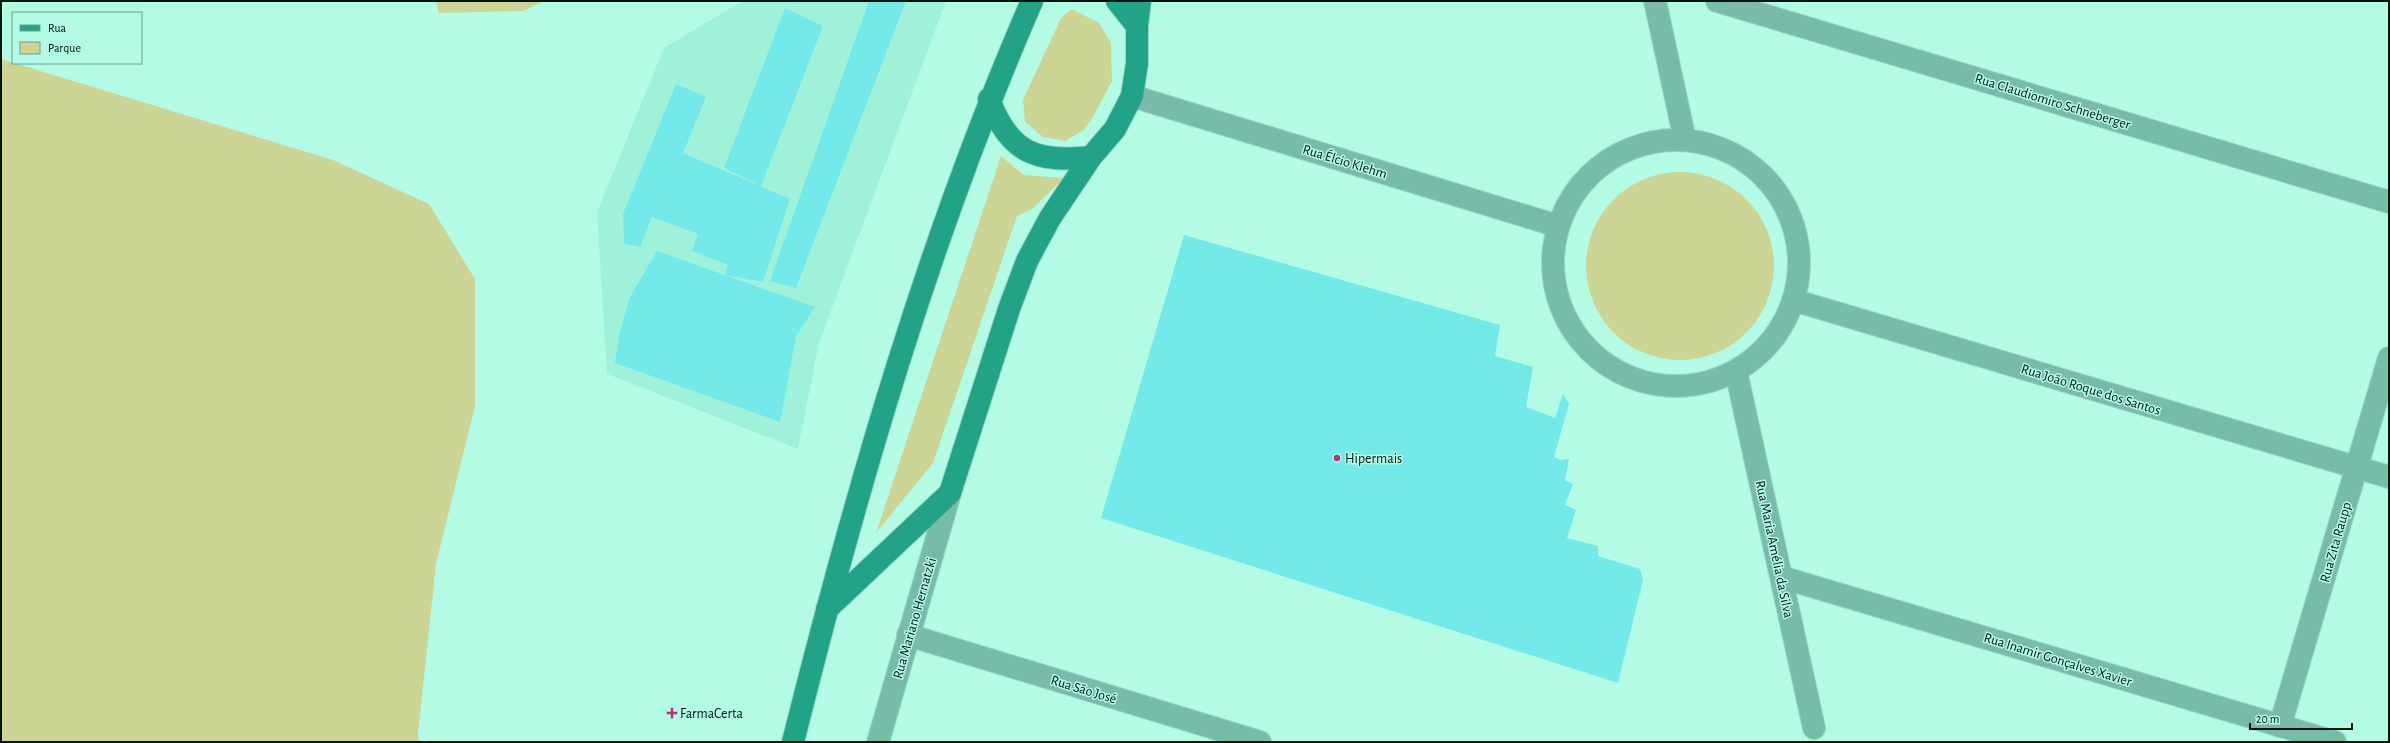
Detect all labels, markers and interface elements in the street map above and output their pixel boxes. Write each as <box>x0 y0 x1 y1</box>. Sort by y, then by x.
legend <box>12 12 142 64</box>
text: Rua <box>48 22 67 34</box>
text: Parque <box>48 42 81 54</box>
street label: Rua Claudiomiro Schneberger <box>1973 72 2133 132</box>
street label: Rua Élcio Klehm <box>1301 140 1389 181</box>
street label: Rua João Roque dos Santos <box>2019 362 2162 418</box>
place label: Hipermais <box>1345 452 1402 466</box>
marker: Hipermais <box>1332 453 1342 463</box>
street label: Rua Maria Amélia da Silva <box>1753 479 1796 620</box>
street label: Rua Zita Raupp <box>2318 501 2354 584</box>
street label: Rua Mariano Hernatzki <box>891 556 939 680</box>
street label: Rua Inamir Gonçalves Xavier <box>1982 631 2134 689</box>
street label: Rua São José <box>1049 673 1118 707</box>
scale bar <box>2250 705 2352 731</box>
place label: FarmaCerta <box>680 707 743 721</box>
marker: FarmaCerta <box>667 708 677 718</box>
text: 20 m <box>2256 713 2279 725</box>

